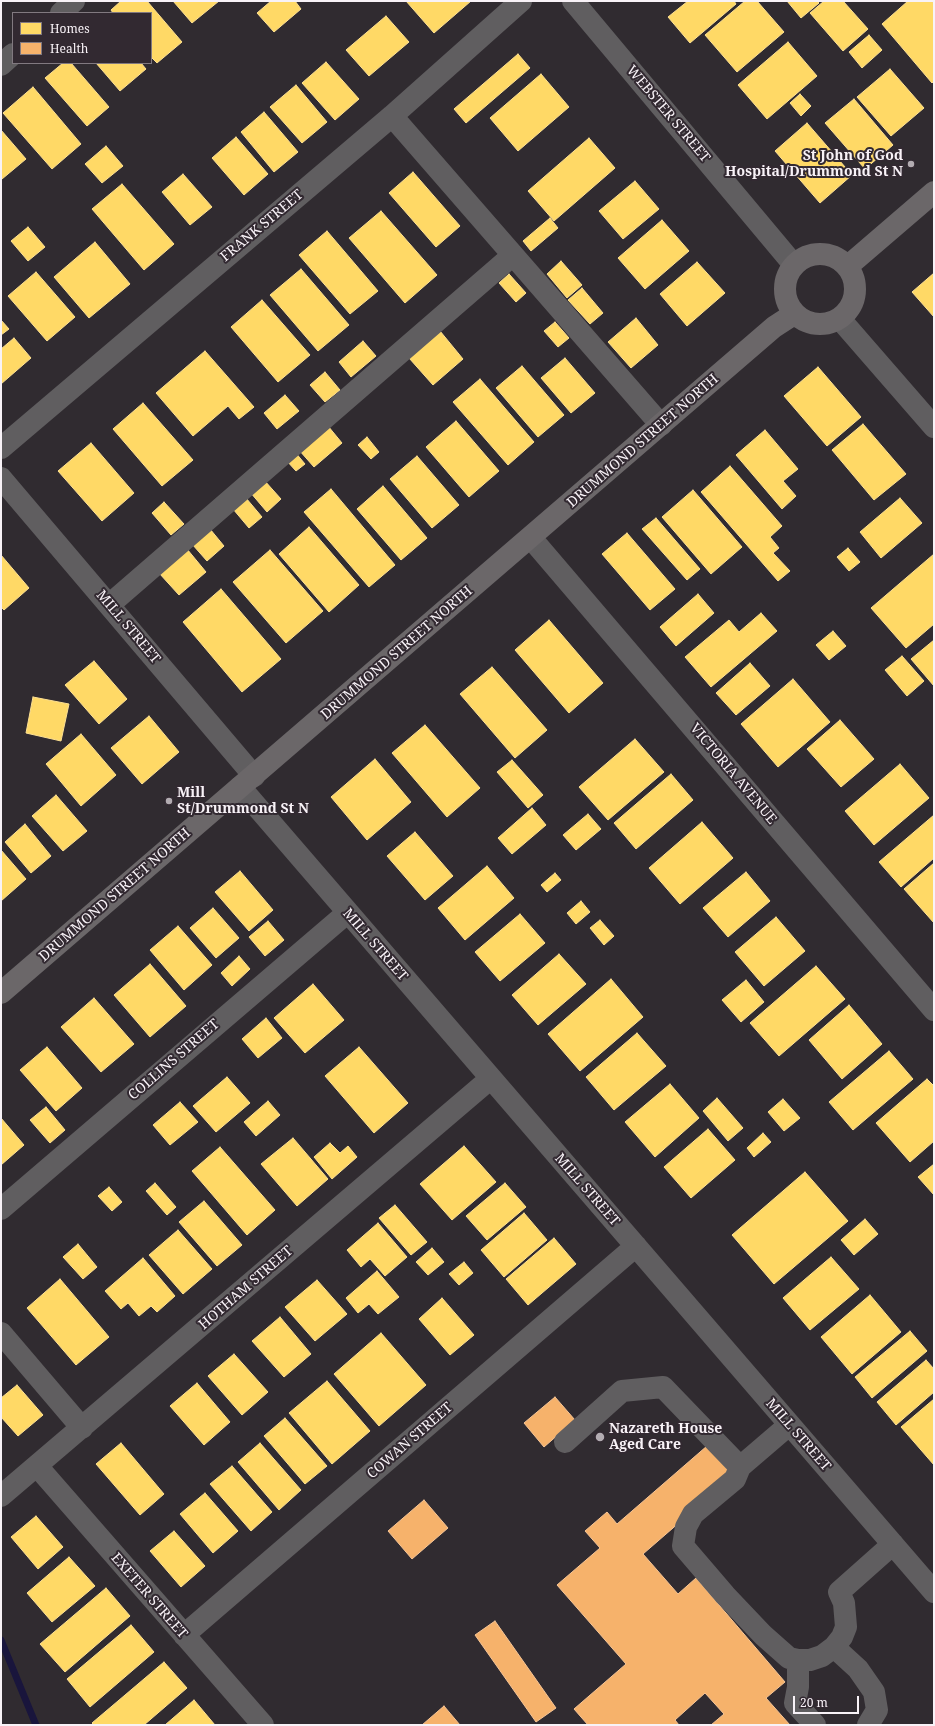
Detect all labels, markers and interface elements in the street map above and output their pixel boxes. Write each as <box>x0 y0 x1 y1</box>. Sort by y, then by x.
legend <box>12 12 152 64</box>
text: Homes <box>50 20 90 37</box>
text: Health <box>50 40 88 57</box>
street label: WEBSTER STREET <box>623 62 713 166</box>
place label: St John of God Hospital/Drummond St N <box>725 148 903 180</box>
marker: St John of God Hospital/Drummond St N <box>906 159 916 169</box>
street label: FRANK STREET <box>217 187 307 265</box>
street label: DRUMMOND STREET NORTH <box>564 371 722 511</box>
street label: DRUMMOND STREET NORTH <box>318 583 476 723</box>
street label: MILL STREET <box>92 587 164 667</box>
street label: VICTORIA AVENUE <box>686 720 780 828</box>
place label: Mill St/Drummond St N <box>177 785 309 818</box>
marker: Mill St/Drummond St N <box>164 796 174 806</box>
street label: DRUMMOND STREET NORTH <box>36 825 194 965</box>
street label: MILL STREET <box>339 905 411 985</box>
street label: COLLINS STREET <box>125 1016 223 1104</box>
street label: MILL STREET <box>551 1150 623 1230</box>
street label: HOTHAM STREET <box>196 1243 296 1333</box>
street label: MILL STREET <box>762 1395 834 1475</box>
street label: COWAN STREET <box>364 1399 456 1483</box>
place label: Nazareth House Aged Care <box>609 1421 722 1454</box>
marker: Nazareth House Aged Care <box>594 1431 606 1443</box>
street label: EXETER STREET <box>107 1550 191 1642</box>
scale bar <box>795 1688 861 1714</box>
text: 20 m <box>800 1694 828 1711</box>

